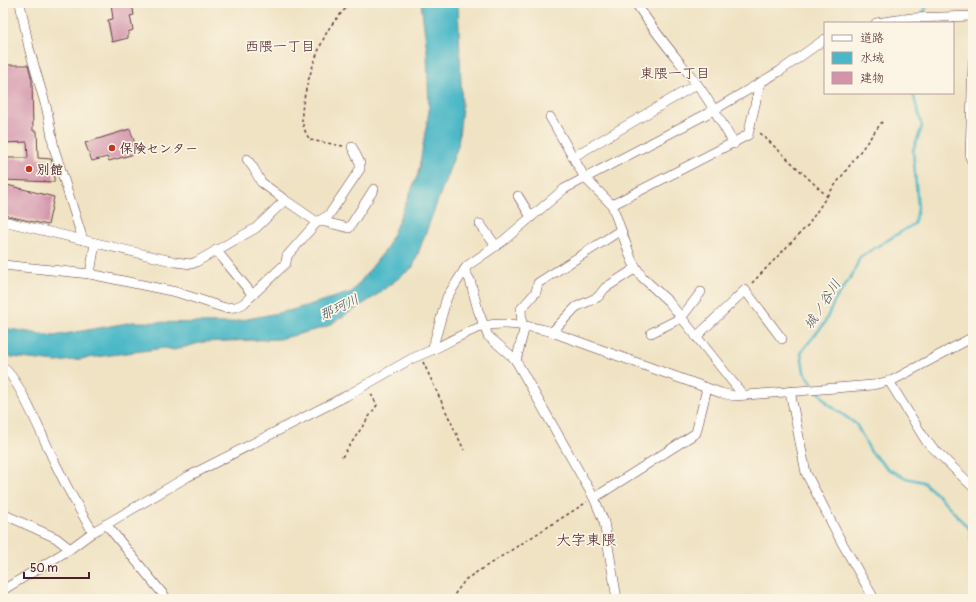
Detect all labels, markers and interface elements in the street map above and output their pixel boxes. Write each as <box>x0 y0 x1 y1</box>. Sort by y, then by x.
legend <box>824 22 954 94</box>
text: 道路 <box>860 31 884 46</box>
district label: 西隈一丁目 <box>245 38 315 55</box>
text: 水域 <box>860 51 884 66</box>
district label: 東隈一丁目 <box>640 65 710 82</box>
text: 建物 <box>860 71 884 86</box>
place label: 保険センター <box>120 141 198 157</box>
marker: 保険センター <box>107 143 117 153</box>
place label: 別館 <box>37 162 63 178</box>
marker: 別館 <box>24 164 34 174</box>
water label: 城ノ谷川 <box>800 276 845 332</box>
water label: 那珂川 <box>317 291 362 324</box>
district label: 大字東隈 <box>556 531 616 550</box>
scale bar <box>24 554 89 580</box>
text: 50 m <box>30 561 58 576</box>

